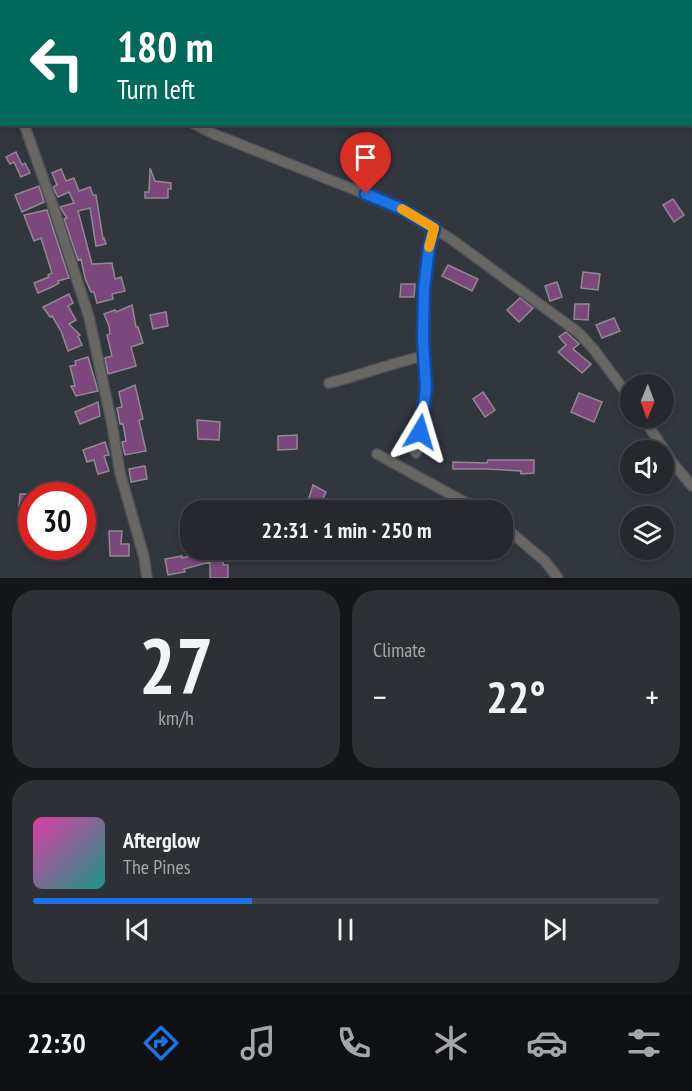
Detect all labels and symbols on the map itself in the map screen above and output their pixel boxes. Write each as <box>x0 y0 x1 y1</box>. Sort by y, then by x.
pin <box>340 132 391 194</box>
north arrow <box>620 374 674 428</box>
position arrow <box>388 400 452 464</box>
speed limit sign: 30 <box>18 482 96 560</box>

